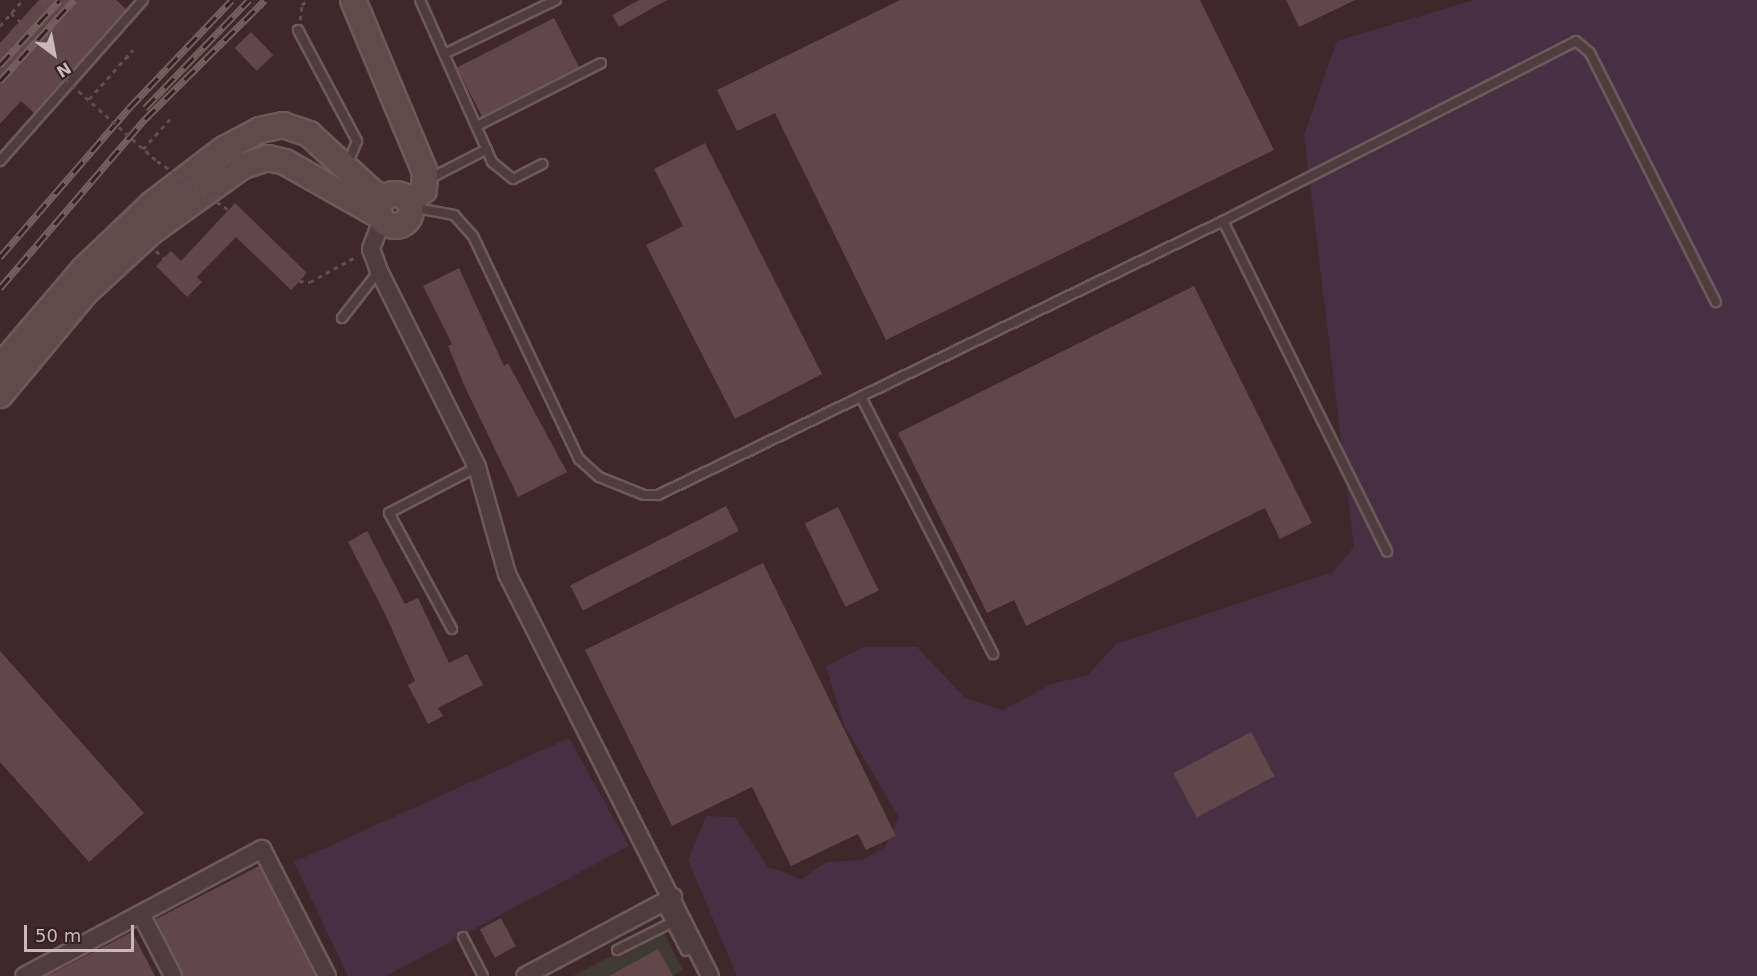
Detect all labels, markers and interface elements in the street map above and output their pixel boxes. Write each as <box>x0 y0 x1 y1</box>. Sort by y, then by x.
north arrow <box>24 24 84 84</box>
text: N <box>53 58 75 81</box>
scale bar <box>27 913 136 951</box>
text: 50 m <box>35 925 81 946</box>

